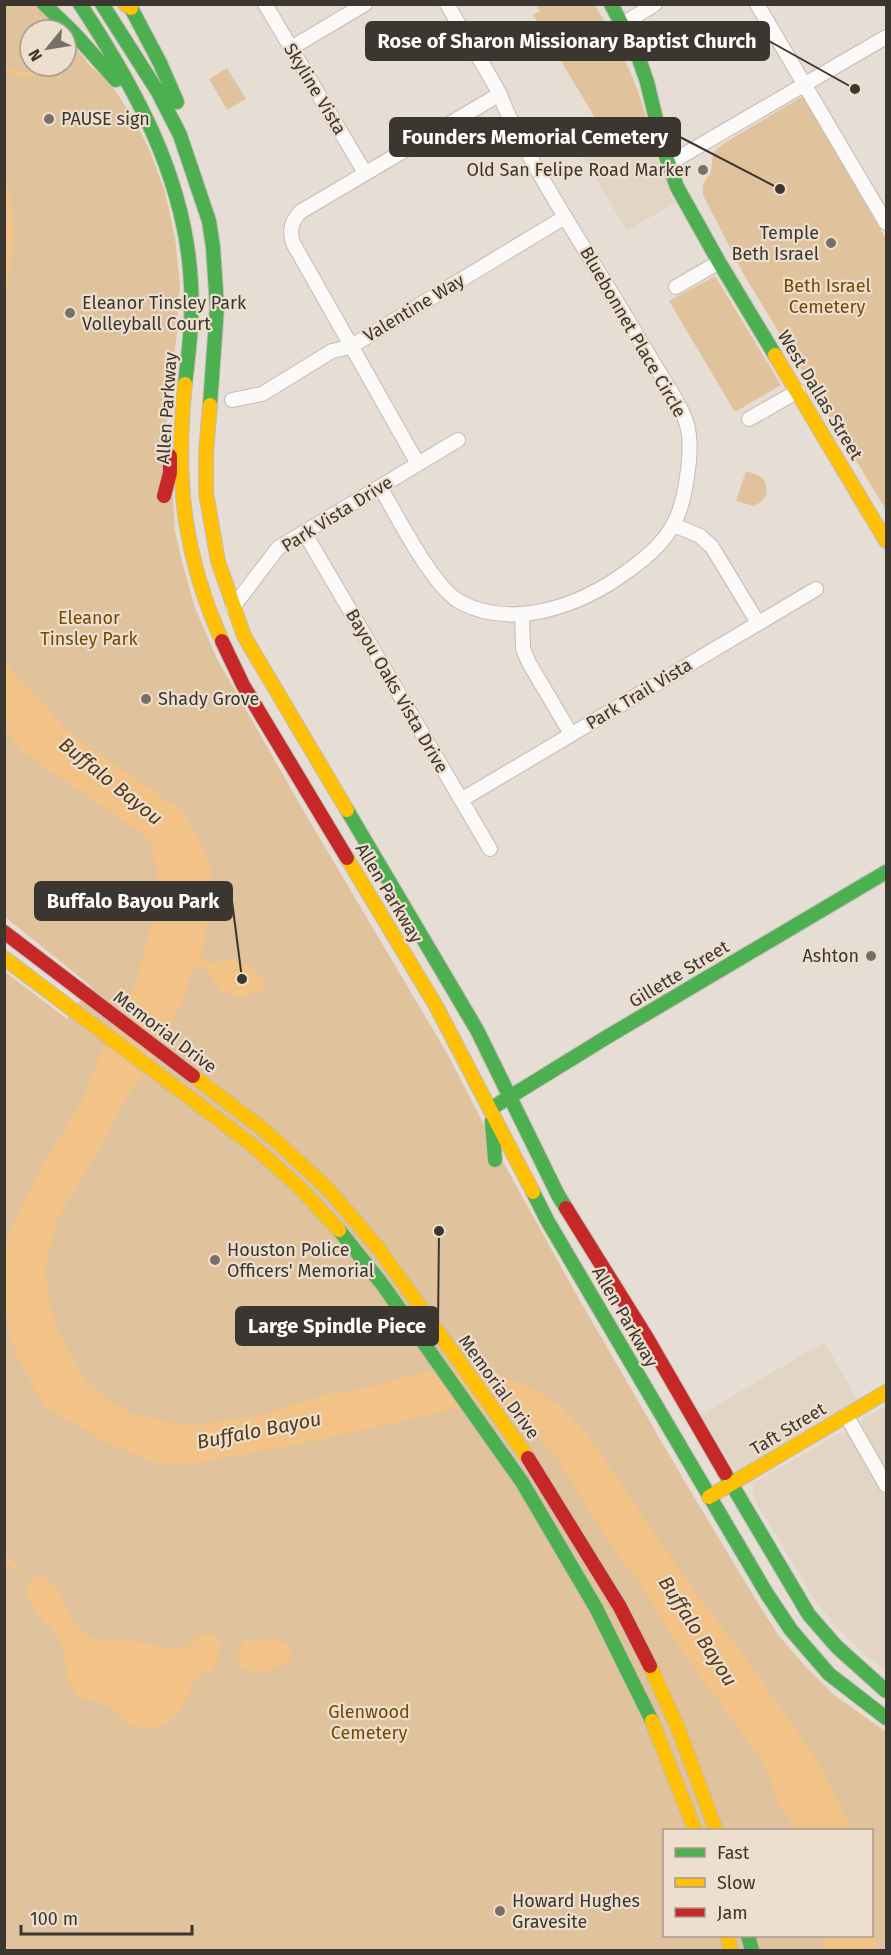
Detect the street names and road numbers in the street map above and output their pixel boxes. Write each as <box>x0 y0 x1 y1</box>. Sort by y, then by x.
street label: Skyline Vista <box>279 39 351 139</box>
street label: Bluebonnet Place Circle <box>575 243 691 421</box>
street label: Valentine Way <box>360 269 469 347</box>
street label: West Dallas Street <box>773 326 868 464</box>
street label: Allen Parkway <box>152 351 182 465</box>
street label: Park Vista Drive <box>277 471 397 557</box>
street label: Bayou Oaks Vista Drive <box>341 605 453 777</box>
street label: Park Trail Vista <box>582 654 696 734</box>
street label: Allen Parkway <box>351 839 427 947</box>
street label: Gillette Street <box>625 935 733 1012</box>
street label: Memorial Drive <box>109 986 221 1078</box>
street label: Allen Parkway <box>587 1263 663 1371</box>
street label: Memorial Drive <box>454 1331 544 1443</box>
street label: Taft Street <box>746 1398 830 1460</box>

